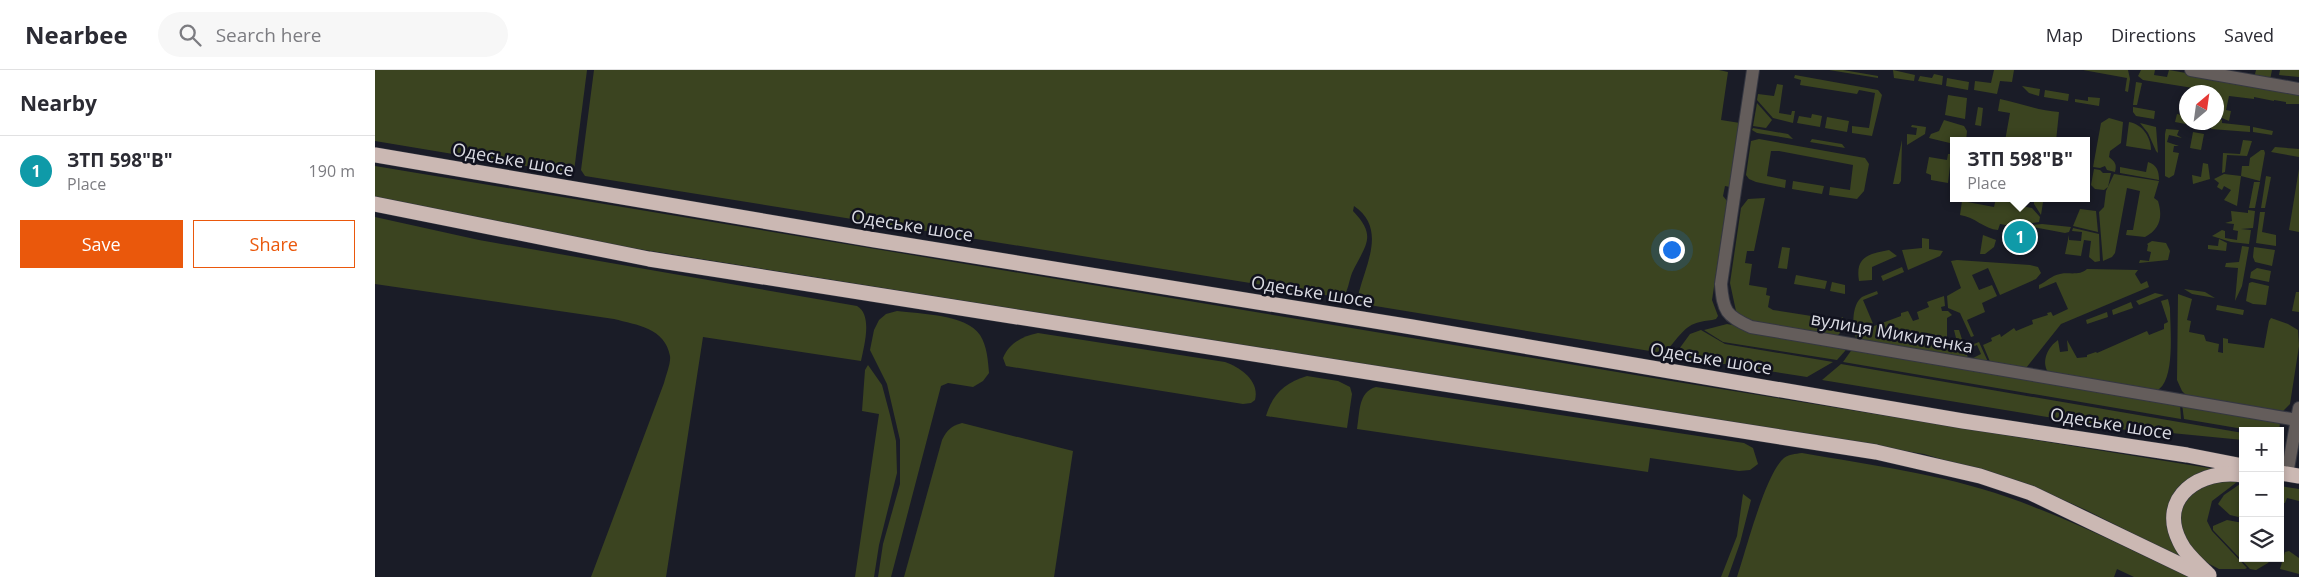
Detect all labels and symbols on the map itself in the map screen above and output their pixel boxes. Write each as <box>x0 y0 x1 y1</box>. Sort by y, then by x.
north arrow <box>2179 85 2224 130</box>
street label: Одеське шосе <box>450 136 576 182</box>
street label: Одеське шосе <box>849 204 975 247</box>
pin: 1 <box>2004 218 2036 256</box>
your location <box>1659 237 1685 263</box>
street label: Одеське шосе <box>1249 270 1375 313</box>
street label: вулиця Микитенка <box>1809 306 1975 358</box>
street label: Одеське шосе <box>1648 337 1774 380</box>
street label: Одеське шосе <box>2048 402 2174 445</box>

